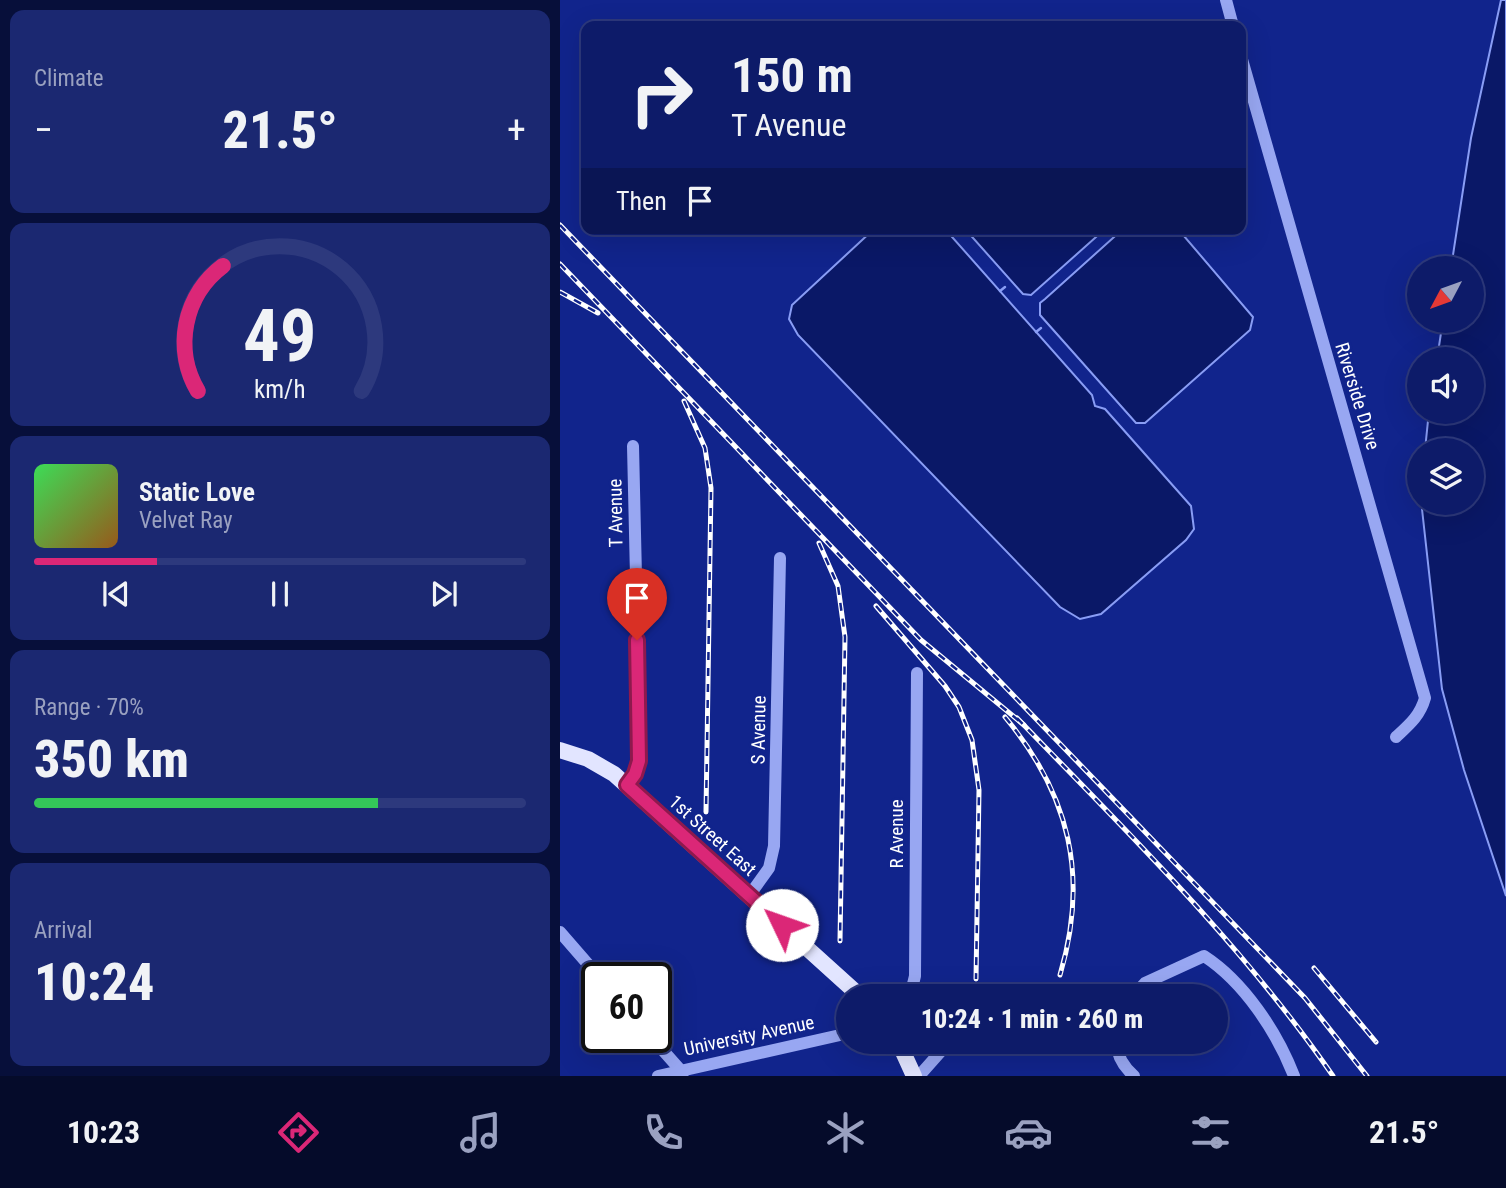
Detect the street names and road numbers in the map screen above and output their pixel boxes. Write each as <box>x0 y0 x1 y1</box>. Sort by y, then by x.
street label: Riverside Drive <box>1330 340 1385 453</box>
street label: T Avenue <box>603 478 628 547</box>
street label: S Avenue <box>746 695 771 765</box>
street label: 1st Street East <box>664 790 761 881</box>
street label: R Avenue <box>885 799 908 869</box>
street label: University Avenue <box>682 1010 816 1061</box>

